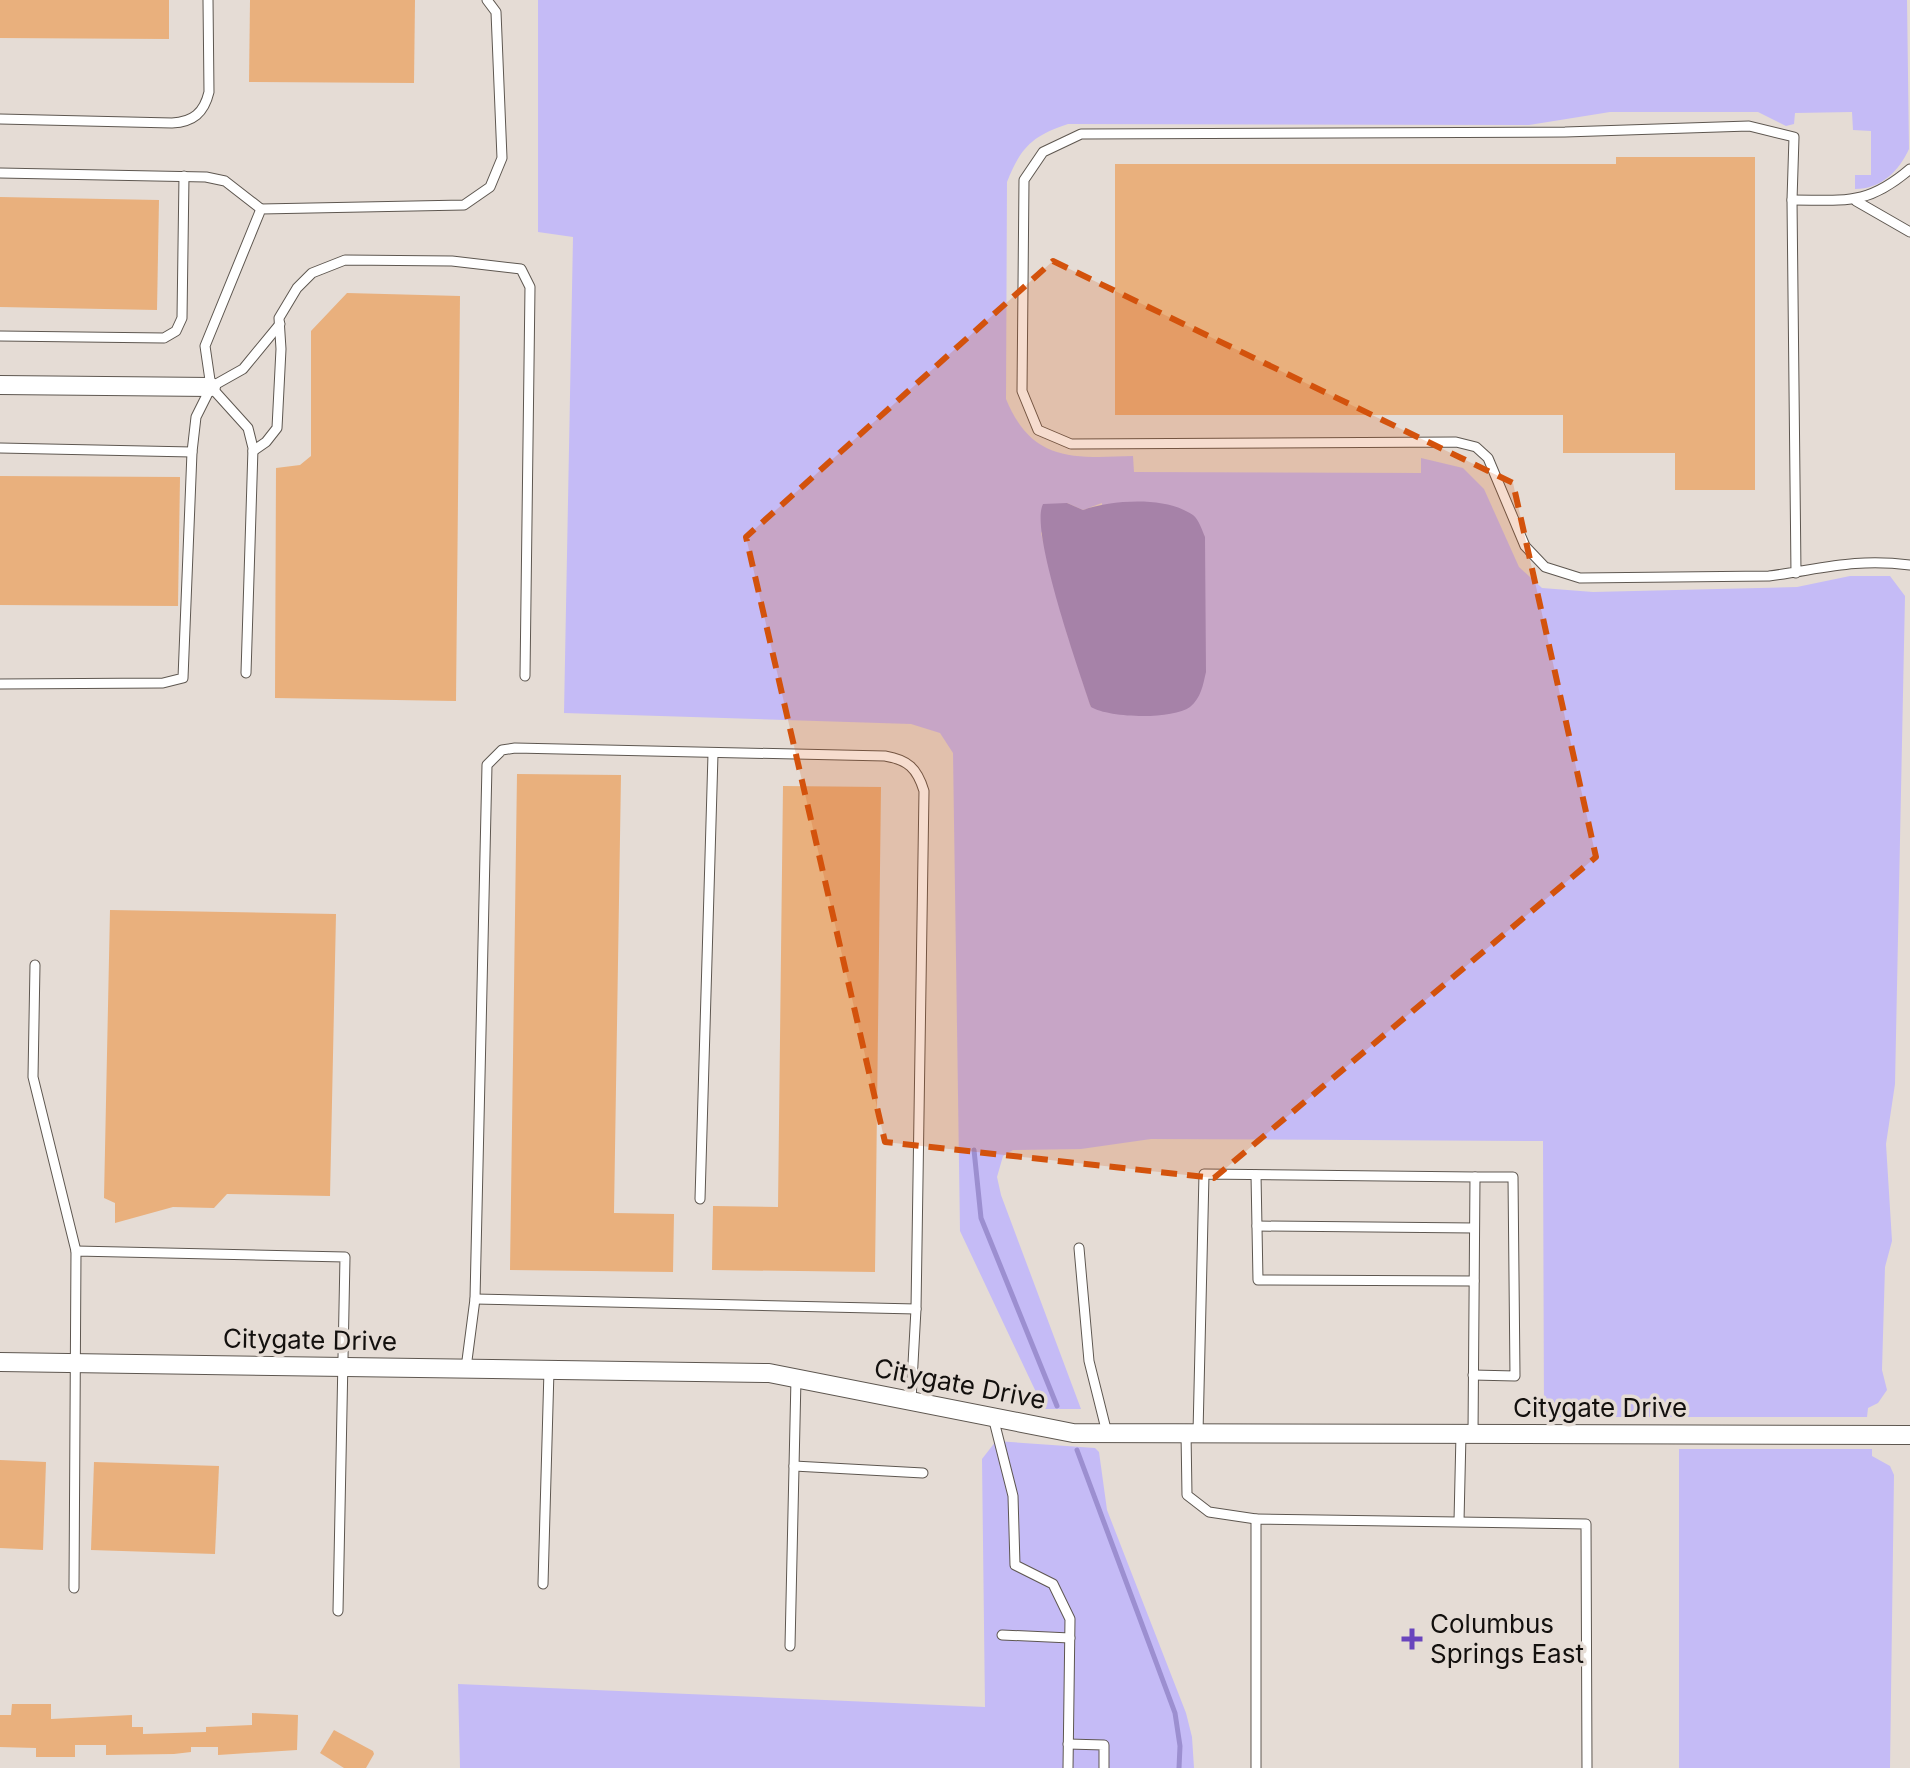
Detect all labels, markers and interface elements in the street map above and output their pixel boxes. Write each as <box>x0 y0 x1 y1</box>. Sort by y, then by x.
street label: Citygate Drive <box>223 1322 397 1357</box>
street label: Citygate Drive <box>872 1352 1049 1415</box>
street label: Citygate Drive <box>1513 1392 1687 1423</box>
place label: Columbus Springs East <box>1430 1608 1584 1669</box>
marker: Columbus Springs East <box>1401 1628 1423 1650</box>

